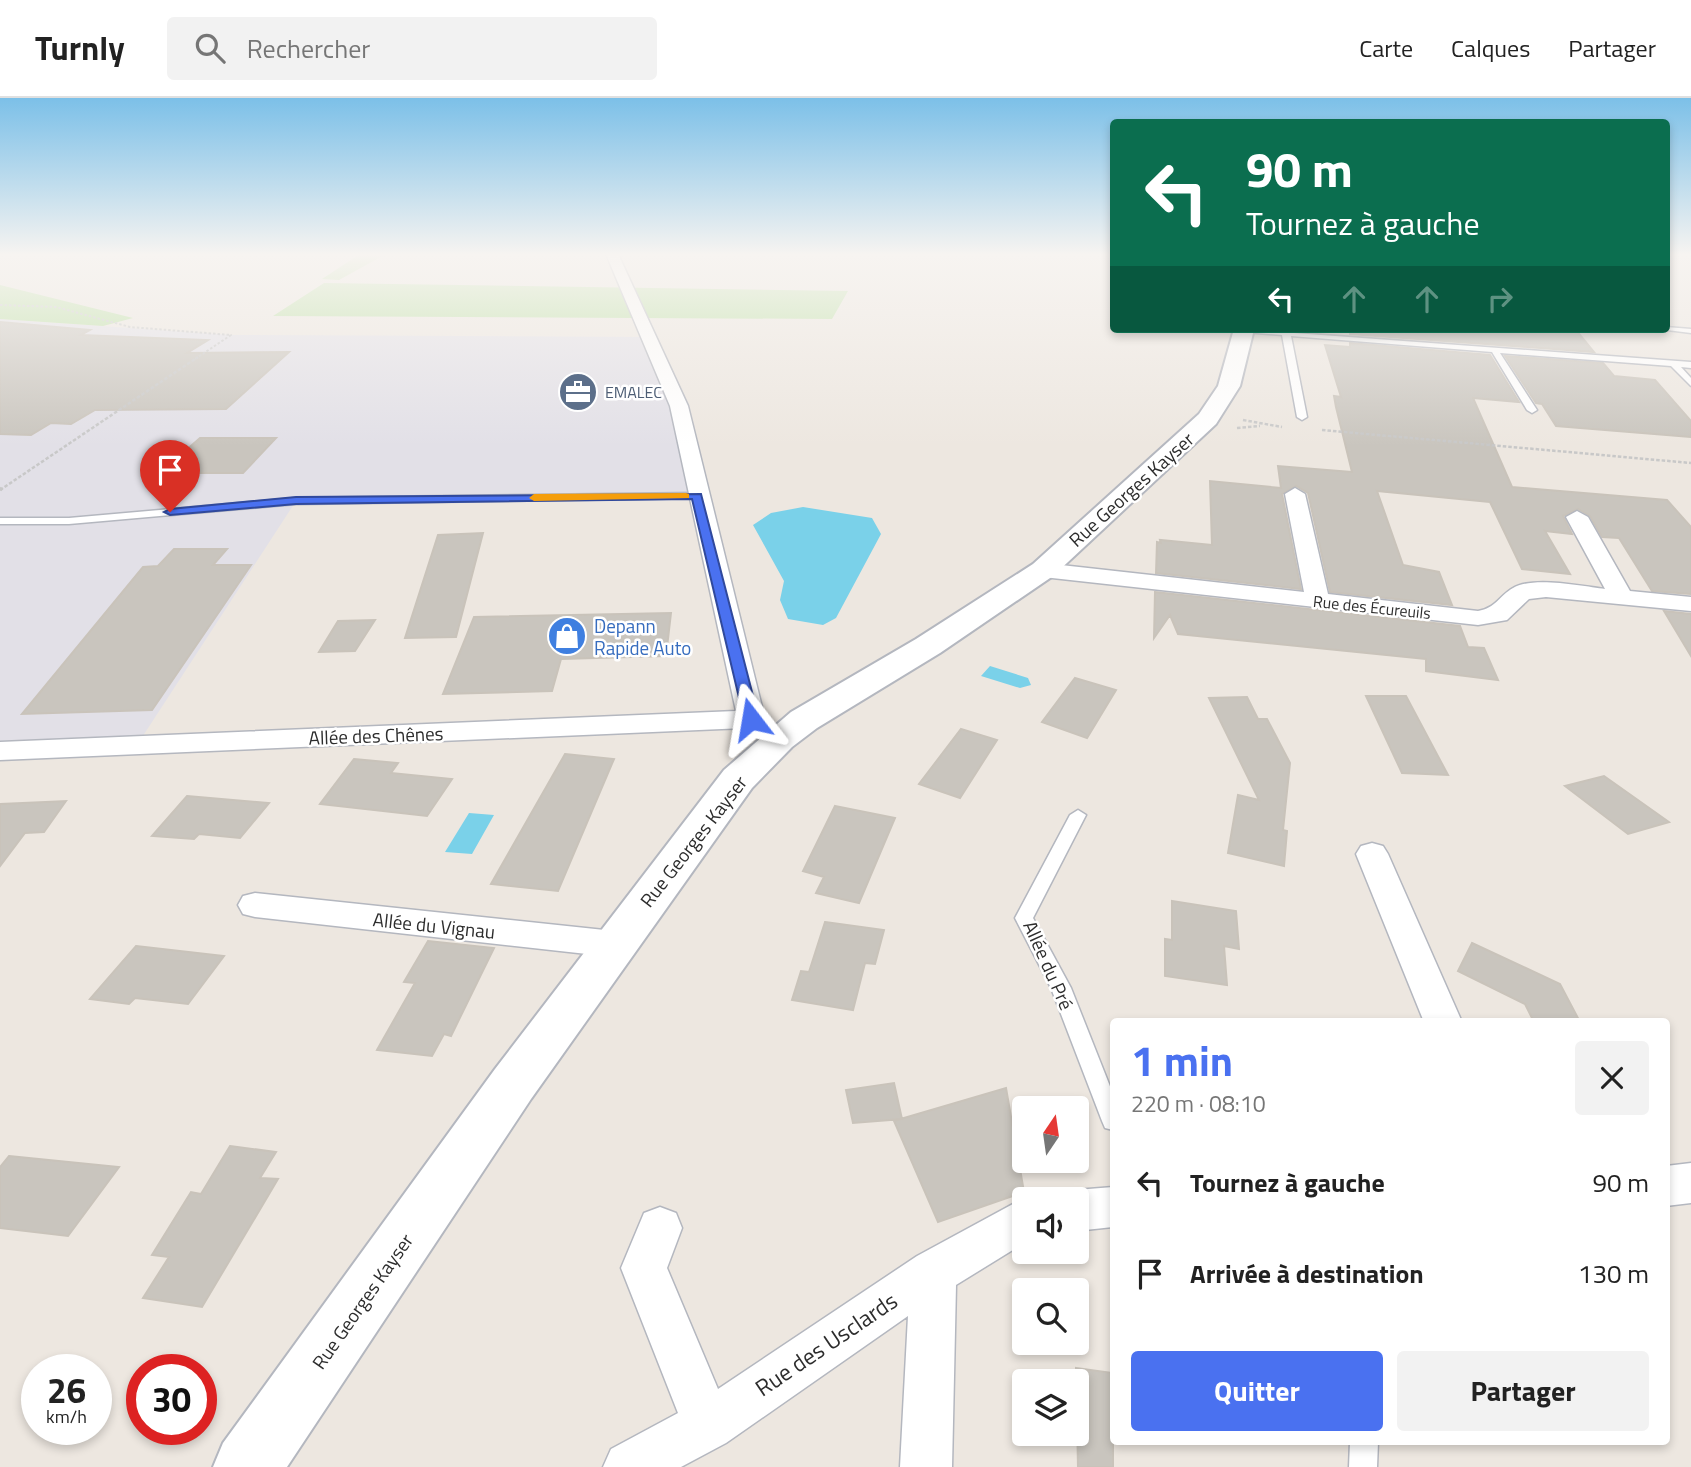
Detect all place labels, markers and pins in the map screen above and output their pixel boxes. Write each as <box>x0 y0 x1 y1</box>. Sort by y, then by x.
office icon: EMALEC <box>557 371 599 413</box>
place label: EMALEC <box>605 380 662 404</box>
pin <box>140 440 200 512</box>
place label: Depann Rapide Auto <box>594 611 691 662</box>
shop icon: Depann Rapide Auto <box>546 615 588 657</box>

